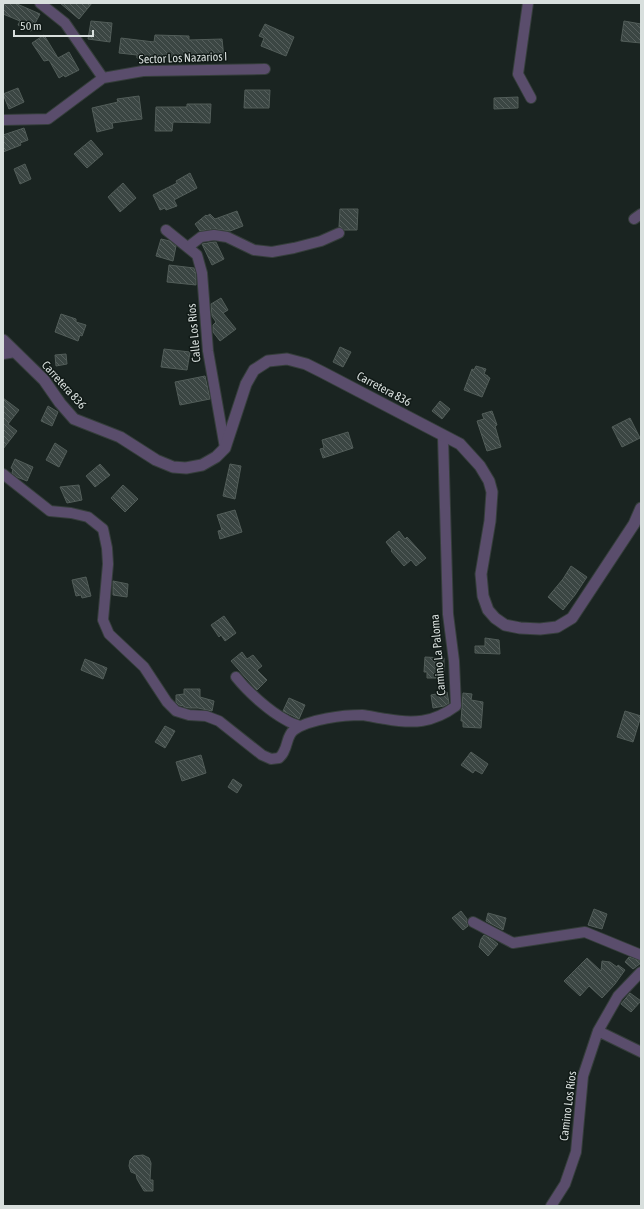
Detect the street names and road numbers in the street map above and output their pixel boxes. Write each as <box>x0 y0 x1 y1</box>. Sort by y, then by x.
street label: Sector Los Nazarios I <box>138 49 228 67</box>
street label: Calle Los Ríos <box>184 303 204 363</box>
street label: Carretera 836 <box>39 358 89 412</box>
street label: Carretera 836 <box>354 369 414 409</box>
street label: Camino La Paloma <box>427 614 449 696</box>
street label: Camino Los Ríos <box>557 1070 579 1142</box>

